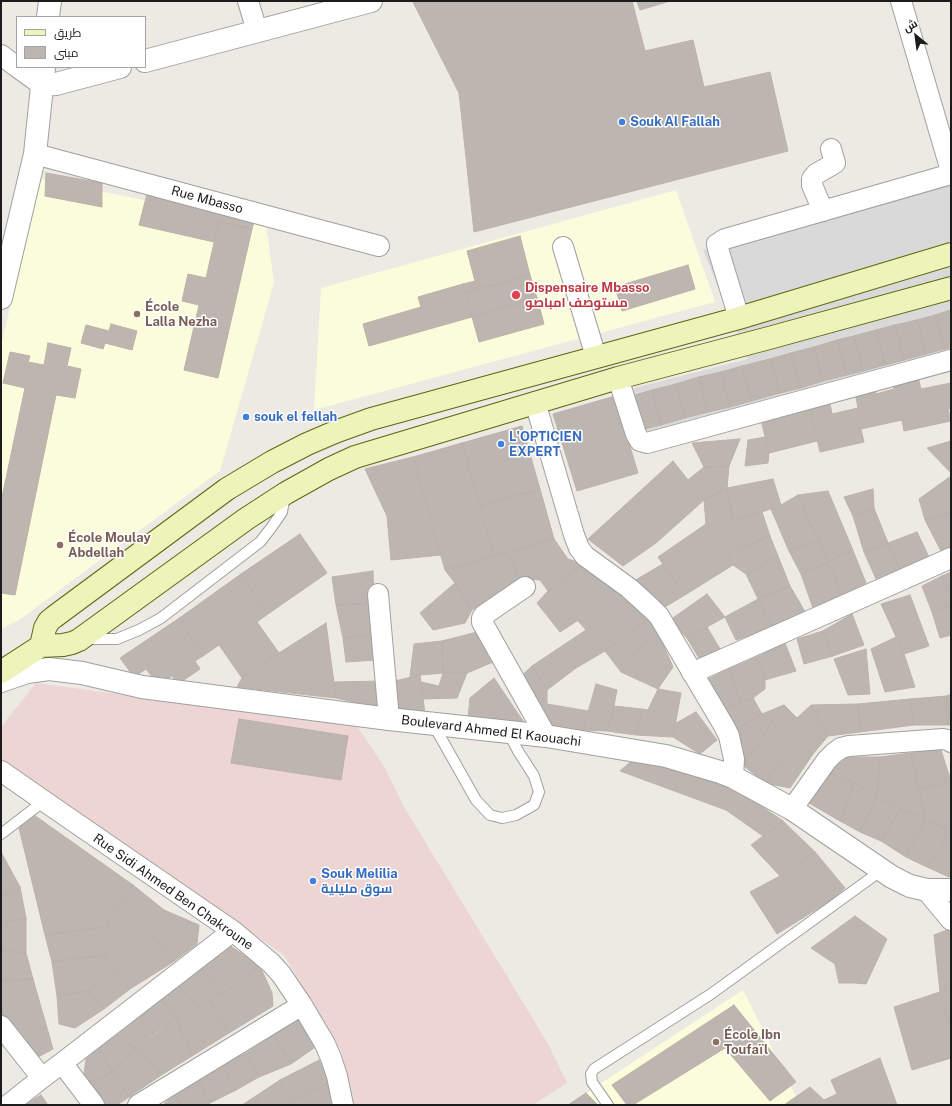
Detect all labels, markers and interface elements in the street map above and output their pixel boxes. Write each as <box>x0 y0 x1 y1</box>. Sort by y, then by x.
legend <box>16 16 146 68</box>
north arrow <box>896 16 936 56</box>
text: ش <box>901 17 919 34</box>
text: طريق <box>54 26 81 40</box>
text: مبنى <box>54 46 79 60</box>
place label: Souk Al Fallah <box>630 114 720 130</box>
marker: Souk Al Fallah <box>617 117 627 127</box>
street label: Rue Mbasso <box>169 183 245 217</box>
place label: Dispensaire Mbasso مستوصف امباصو <box>525 280 649 311</box>
marker: Dispensaire Mbasso مستوصف امباصو <box>510 289 522 301</box>
place label: École Lalla Nezha <box>145 299 217 330</box>
marker: École Lalla Nezha <box>132 309 142 319</box>
place label: souk el fellah <box>254 409 337 425</box>
marker: souk el fellah <box>241 412 251 422</box>
place label: L'OPTICIEN EXPERT <box>509 429 582 460</box>
marker: L'OPTICIEN EXPERT <box>496 439 506 449</box>
place label: École Moulay Abdellah <box>68 530 151 561</box>
marker: École Moulay Abdellah <box>55 540 65 550</box>
street label: Boulevard Ahmed El Kaouachi <box>400 712 582 750</box>
street label: Rue Sidi Ahmed Ben Chakroune <box>90 831 256 953</box>
place label: Souk Melilia سوق مليلية <box>321 866 398 897</box>
marker: Souk Melilia سوق مليلية <box>308 876 318 886</box>
place label: École Ibn Toufaïl <box>724 1027 781 1058</box>
marker: École Ibn Toufaïl <box>711 1037 721 1047</box>

